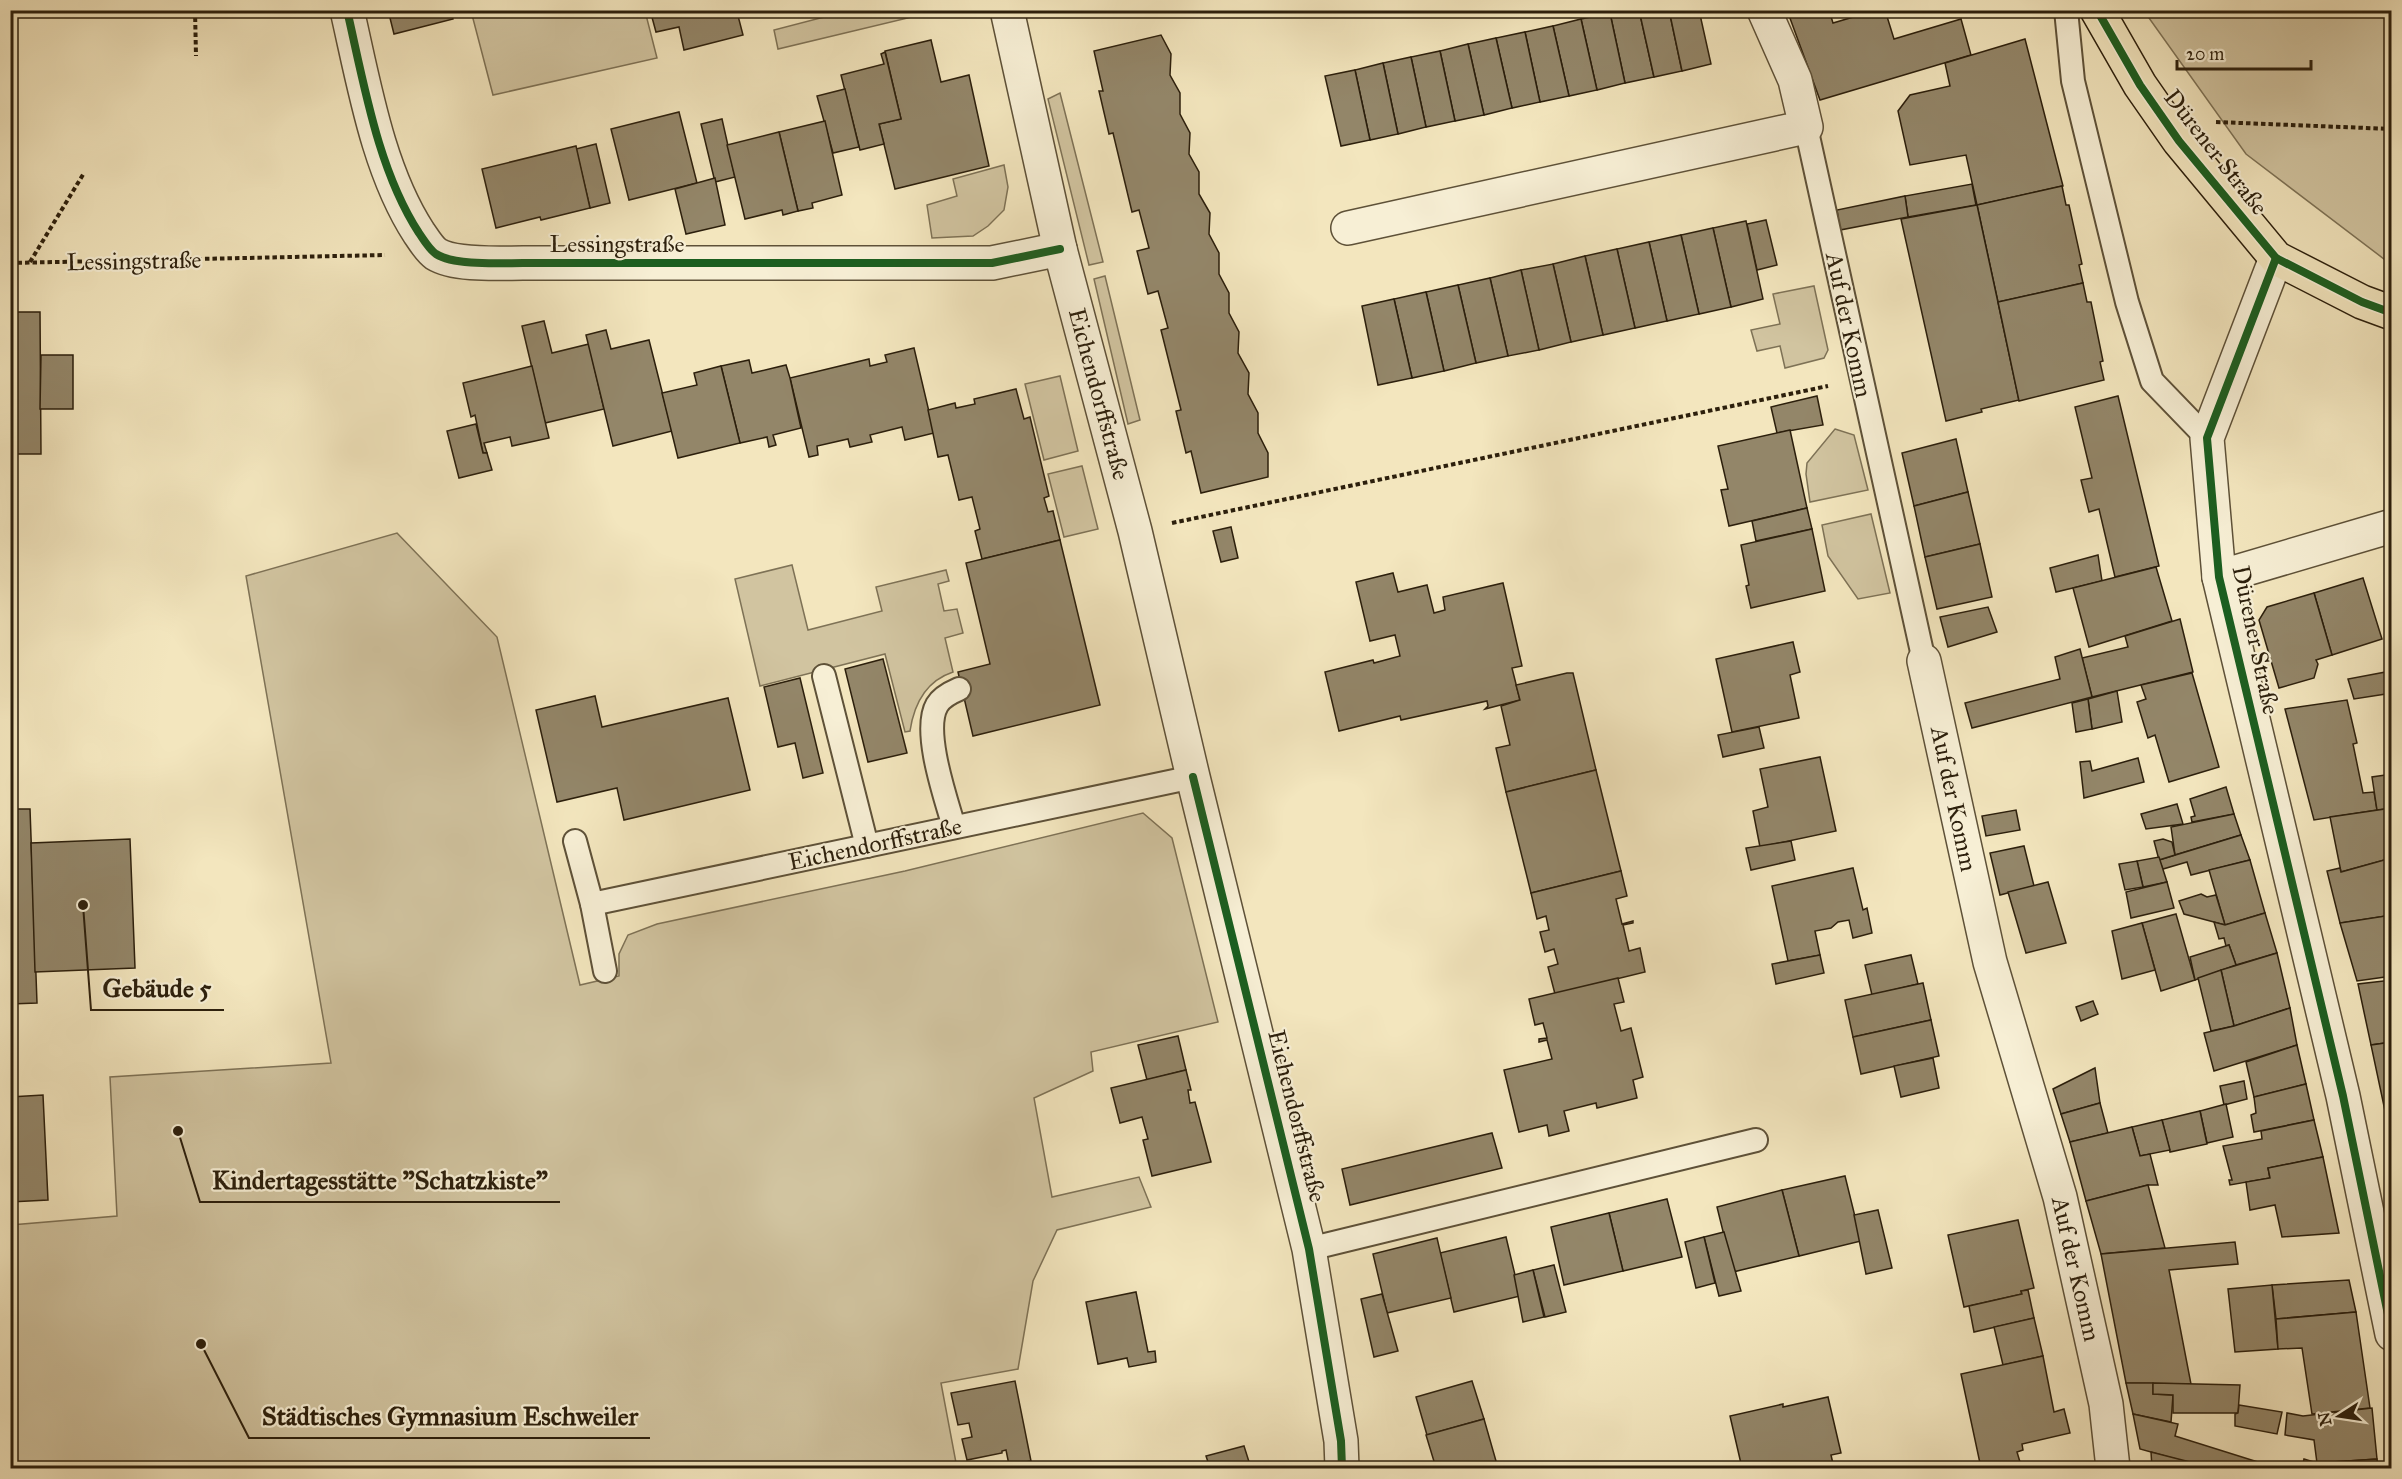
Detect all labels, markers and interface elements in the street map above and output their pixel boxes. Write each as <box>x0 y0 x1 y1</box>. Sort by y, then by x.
scale bar <box>2177 33 2310 71</box>
text: 20 m <box>2186 43 2224 65</box>
street label: Dürener Straße <box>2158 83 2274 221</box>
street label: Lessingstraße <box>550 229 684 259</box>
street label: Lessingstraße <box>66 245 202 277</box>
street label: Auf der Komm <box>1819 249 1879 400</box>
street label: Eichendorffstraße <box>1062 305 1136 483</box>
street label: Dürener Straße <box>2226 563 2286 717</box>
street label: Auf der Komm <box>1924 723 1984 874</box>
street label: Eichendorffstraße <box>786 811 964 877</box>
callout: Gebäude 5 <box>91 966 224 1010</box>
text: Gebäude 5 <box>103 972 212 1004</box>
street label: Eichendorffstraße <box>1261 1027 1333 1205</box>
callout: Kindertagesstätte "Schatzkiste" <box>200 1158 560 1202</box>
text: Kindertagesstätte "Schatzkiste" <box>212 1164 548 1197</box>
street label: Auf der Komm <box>2045 1193 2107 1344</box>
north arrow <box>2309 1386 2369 1446</box>
callout: Städtisches Gymnasium Eschweiler <box>249 1394 650 1438</box>
text: Städtisches Gymnasium Eschweiler <box>262 1400 640 1432</box>
text: N <box>2314 1410 2336 1428</box>

